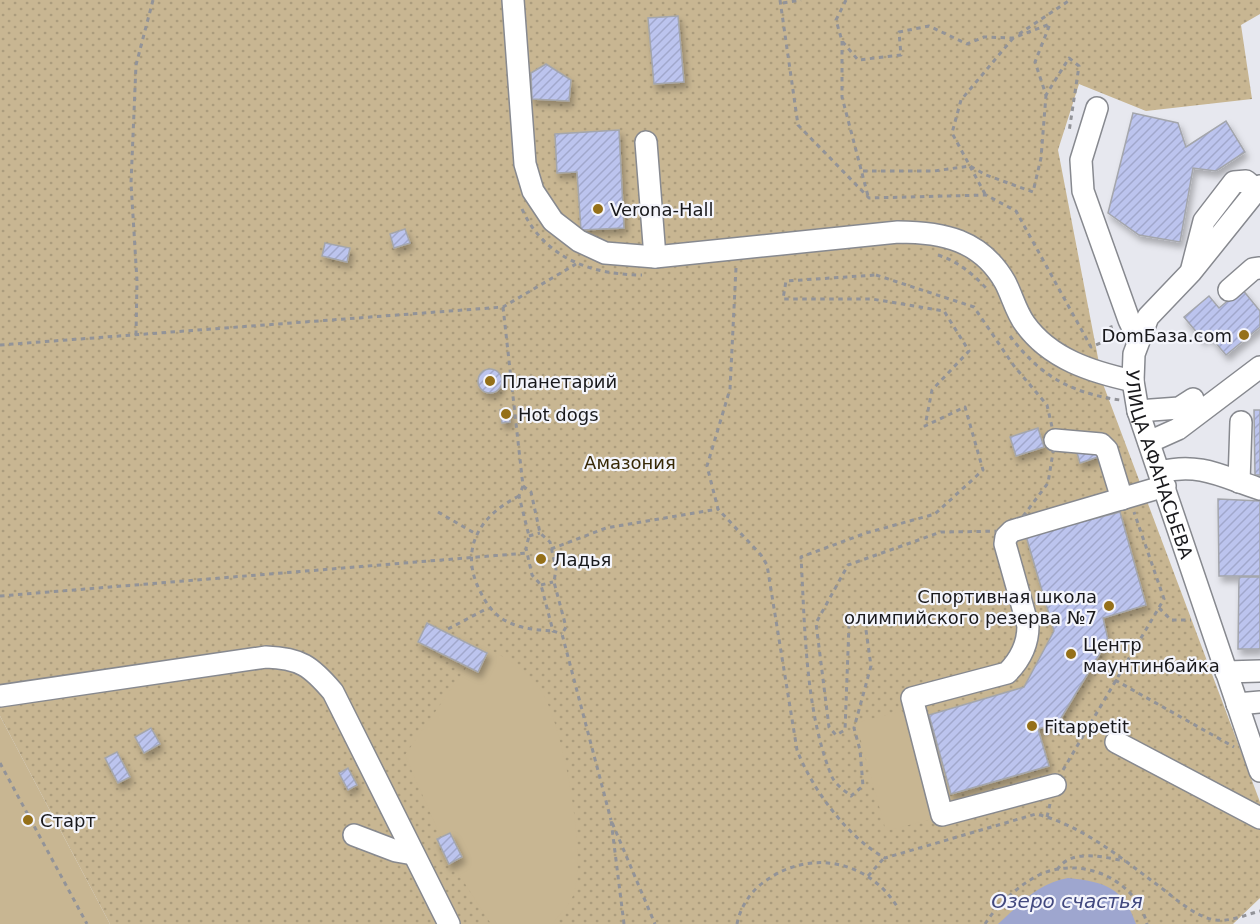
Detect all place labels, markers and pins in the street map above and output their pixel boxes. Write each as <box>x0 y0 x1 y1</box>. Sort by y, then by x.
place label: Verona-Hall <box>610 199 714 220</box>
marker: Verona-Hall <box>591 202 605 216</box>
place label: DomБаза.com <box>1101 325 1232 346</box>
marker: DomБаза.com <box>1237 328 1251 342</box>
place label: Планетарий <box>502 371 617 392</box>
marker: Планетарий <box>483 374 497 388</box>
place label: Hot dogs <box>518 404 599 425</box>
marker: Hot dogs <box>499 407 513 421</box>
place label: Ладья <box>553 549 611 570</box>
marker: Ладья <box>534 552 548 566</box>
place label: Спортивная школа олимпийского резерва №7 <box>844 586 1097 628</box>
marker: Спортивная школа олимпийского резерва №7 <box>1102 599 1116 613</box>
place label: Центр маунтинбайка <box>1083 634 1220 676</box>
marker: Центр маунтинбайка <box>1064 647 1078 661</box>
place label: Fitappetit <box>1044 716 1129 737</box>
marker: Fitappetit <box>1025 719 1039 733</box>
place label: Старт <box>40 810 96 831</box>
marker: Старт <box>21 813 35 827</box>

